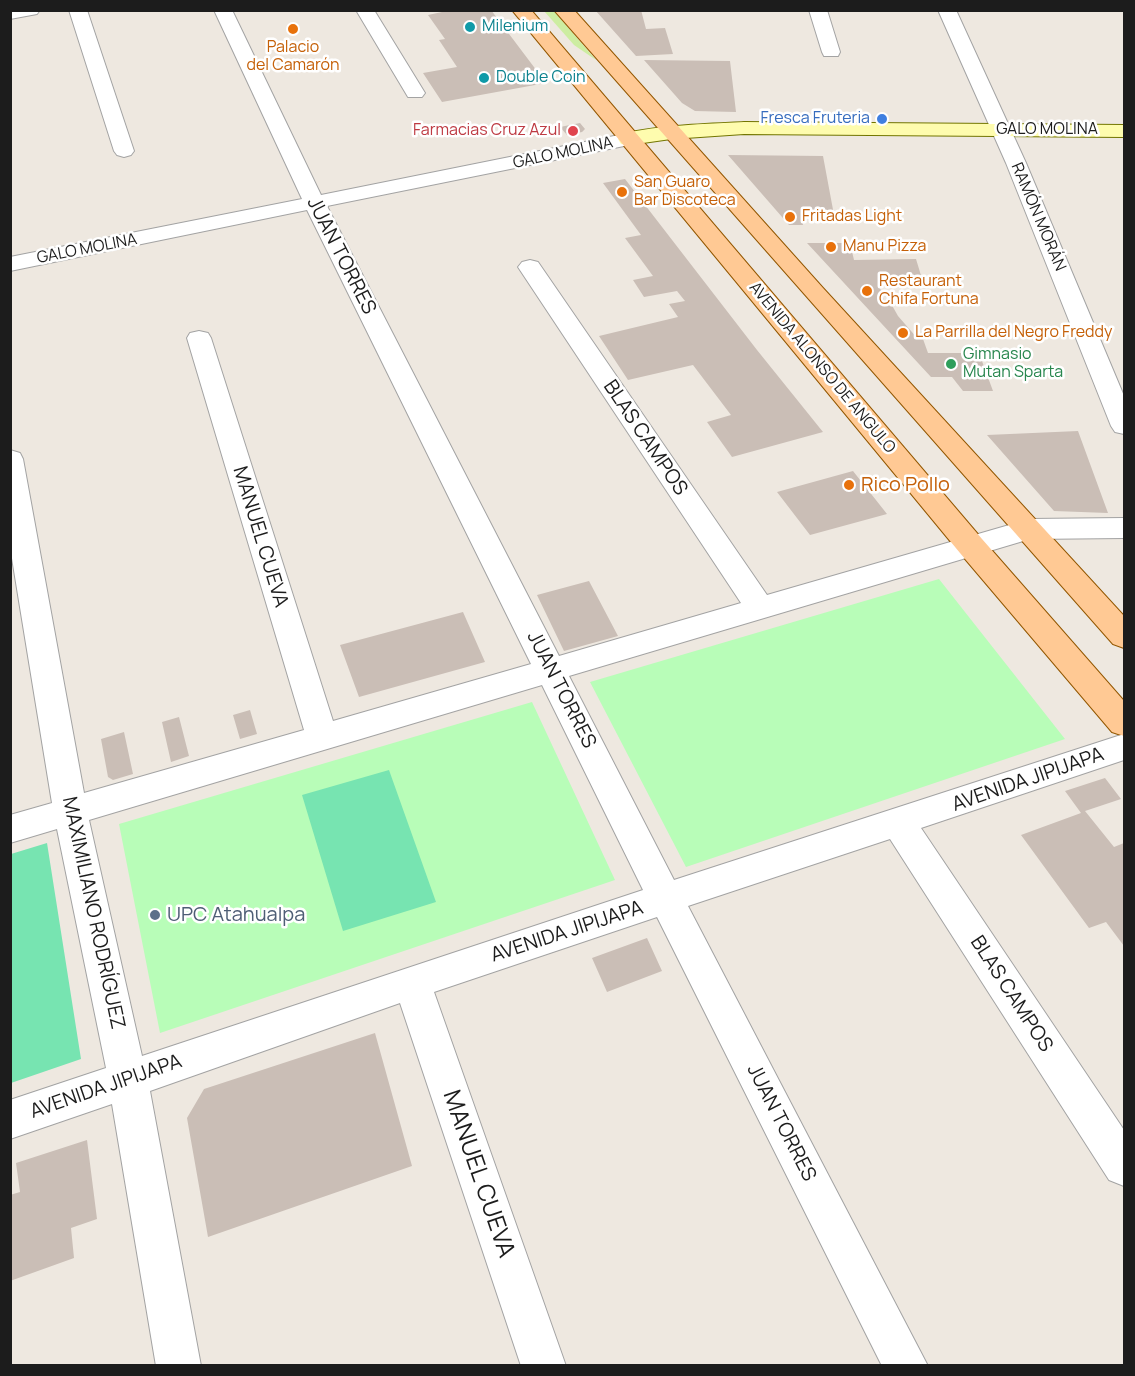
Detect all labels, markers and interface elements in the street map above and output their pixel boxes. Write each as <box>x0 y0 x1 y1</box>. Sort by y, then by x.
place label: Milenium <box>482 17 548 37</box>
marker: Milenium <box>463 20 477 34</box>
marker: Palacio del Camarón <box>286 22 300 36</box>
place label: Palacio del Camarón <box>246 38 340 76</box>
place label: Double Coin <box>496 68 586 88</box>
marker: Double Coin <box>477 71 491 85</box>
place label: Fresca Fruteria <box>761 109 870 129</box>
marker: Fresca Fruteria <box>875 112 889 126</box>
street label: GALO MOLINA <box>996 120 1098 140</box>
place label: Farmacias Cruz Azul <box>413 121 561 141</box>
marker: Farmacias Cruz Azul <box>566 124 580 138</box>
street label: GALO MOLINA <box>511 133 615 173</box>
street label: RAMÓN MORÁN <box>1007 160 1069 274</box>
place label: San Guaro Bar Discoteca <box>634 173 736 211</box>
marker: San Guaro Bar Discoteca <box>615 185 629 199</box>
street label: JUAN TORRES <box>301 194 381 318</box>
place label: Fritadas Light <box>802 207 902 227</box>
marker: Fritadas Light <box>783 210 797 224</box>
street label: GALO MOLINA <box>35 230 139 268</box>
place label: Manu Pizza <box>843 237 926 257</box>
marker: Manu Pizza <box>824 240 838 254</box>
place label: Restaurant Chifa Fortuna <box>879 272 979 310</box>
street label: AVENIDA ALONSO DE ANGULO <box>745 279 899 457</box>
marker: Restaurant Chifa Fortuna <box>860 284 874 298</box>
place label: La Parrilla del Negro Freddy <box>915 323 1112 343</box>
marker: La Parrilla del Negro Freddy <box>896 326 910 340</box>
place label: Gimnasio Mutan Sparta <box>963 345 1063 383</box>
marker: Gimnasio Mutan Sparta <box>944 357 958 371</box>
street label: BLAS CAMPOS <box>598 376 692 500</box>
street label: MANUEL CUEVA <box>227 464 293 610</box>
place label: Rico Pollo <box>861 473 950 497</box>
marker: Rico Pollo <box>842 478 856 492</box>
street label: JUAN TORRES <box>521 628 601 752</box>
street label: AVENIDA JIPIJAPA <box>949 743 1107 817</box>
street label: MAXIMILIANO RODRÍGUEZ <box>57 795 129 1031</box>
street label: AVENIDA JIPIJAPA <box>488 896 646 968</box>
place label: UPC Atahualpa <box>167 903 305 927</box>
marker: UPC Atahualpa <box>148 908 162 922</box>
street label: BLAS CAMPOS <box>965 932 1057 1056</box>
street label: AVENIDA JIPIJAPA <box>27 1050 185 1124</box>
street label: JUAN TORRES <box>741 1061 821 1185</box>
street label: MANUEL CUEVA <box>436 1087 520 1261</box>

